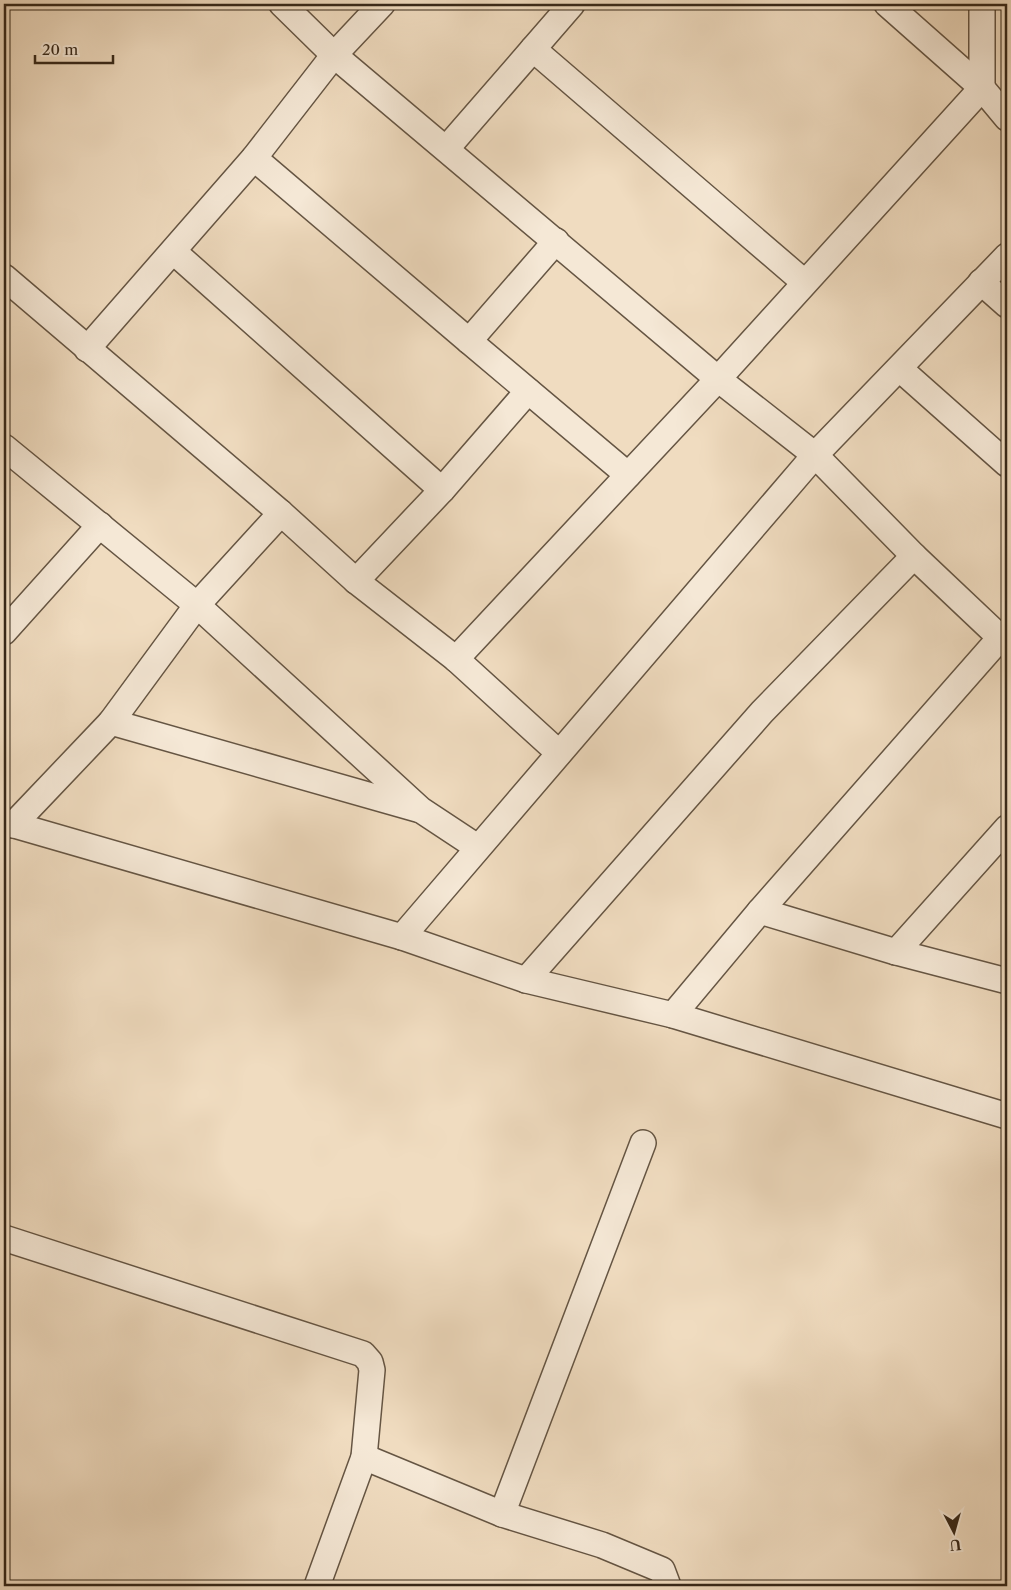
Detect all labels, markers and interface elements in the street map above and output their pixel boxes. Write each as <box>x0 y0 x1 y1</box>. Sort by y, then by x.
scale bar <box>35 32 112 64</box>
text: 20 m <box>42 40 78 59</box>
north arrow <box>928 1508 978 1558</box>
text: U <box>948 1535 962 1555</box>

